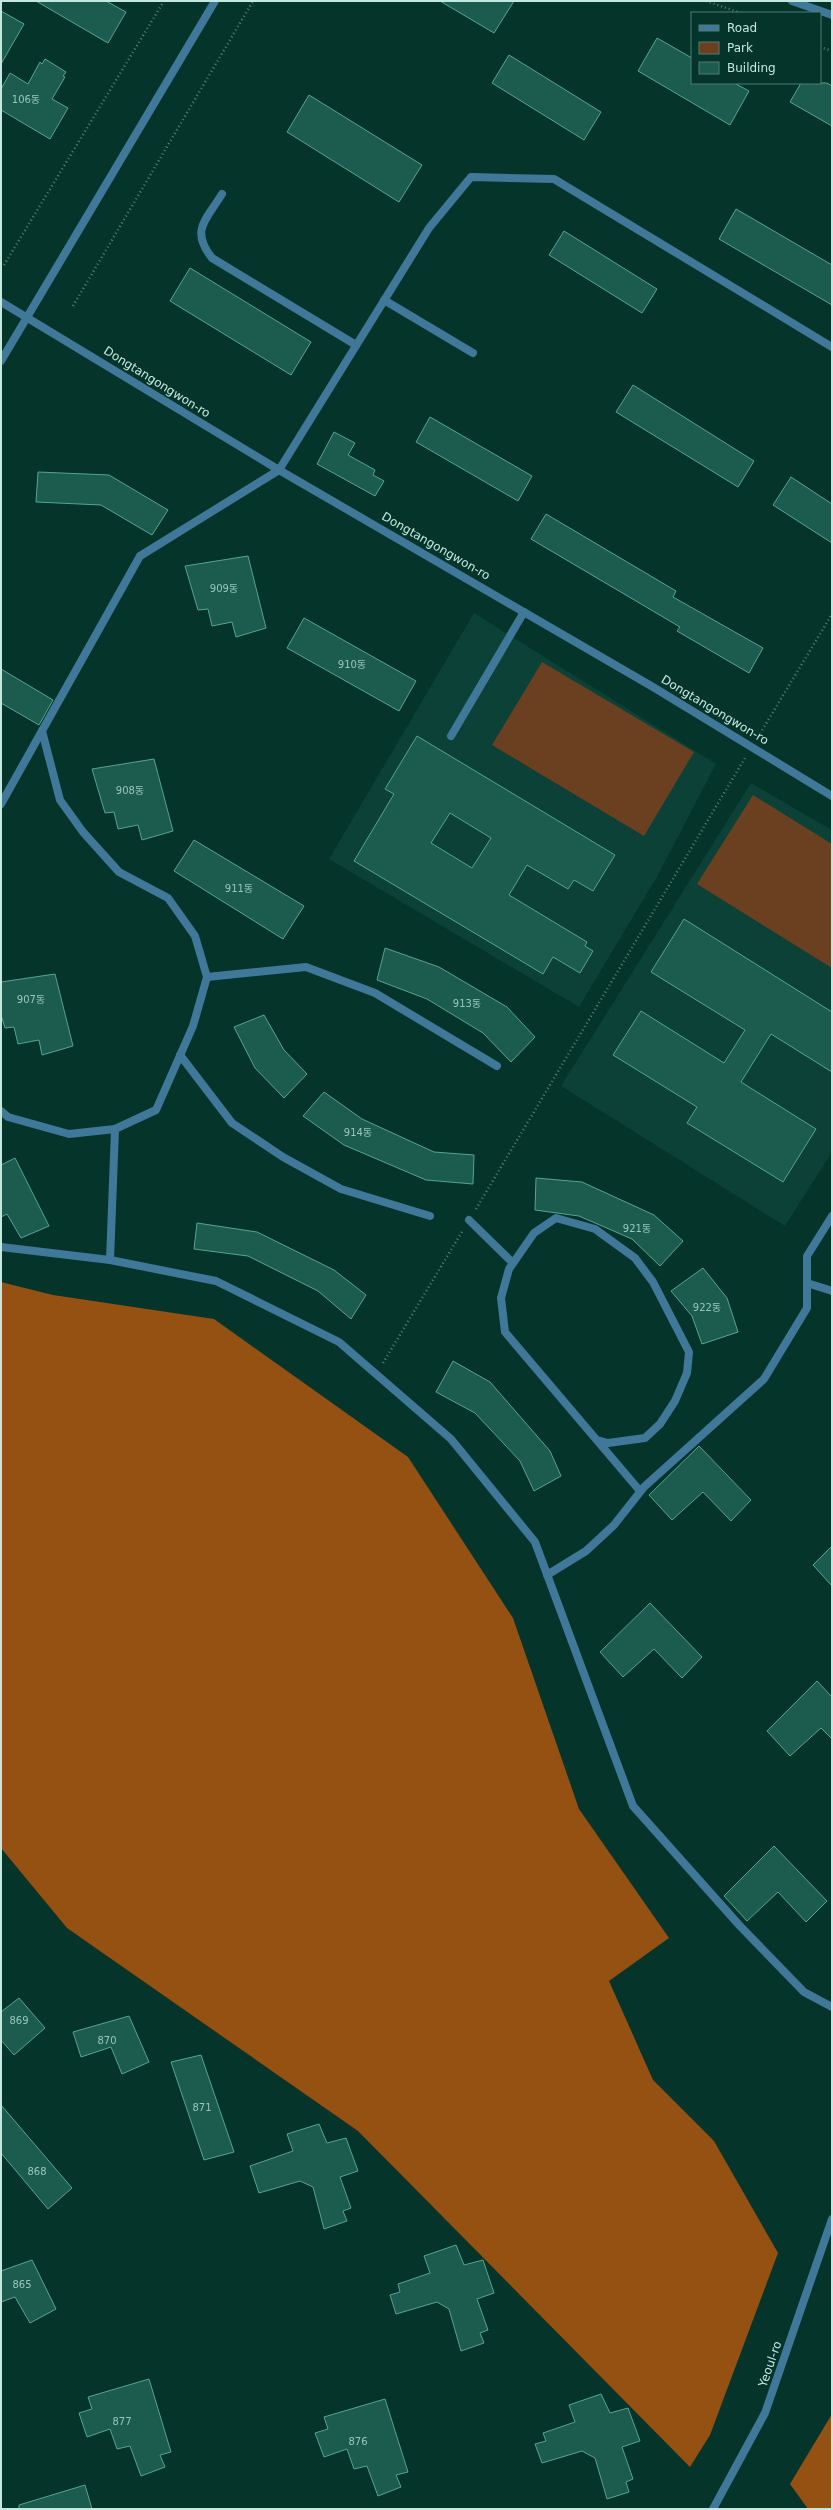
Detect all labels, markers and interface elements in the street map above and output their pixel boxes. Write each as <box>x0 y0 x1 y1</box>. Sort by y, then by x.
legend <box>691 12 821 84</box>
text: Road <box>727 21 757 35</box>
text: Park <box>727 41 753 55</box>
text: Building <box>727 61 776 75</box>
house number: 106동 <box>12 94 40 105</box>
street label: Dongtangongwon-ro <box>101 344 213 420</box>
street label: Dongtangongwon-ro <box>379 509 493 583</box>
house number: 909동 <box>210 583 238 594</box>
house number: 910동 <box>338 659 366 670</box>
street label: Dongtangongwon-ro <box>659 672 771 748</box>
house number: 908동 <box>116 785 144 796</box>
house number: 911동 <box>225 883 253 894</box>
house number: 907동 <box>17 994 45 1005</box>
house number: 913동 <box>453 998 481 1009</box>
house number: 914동 <box>344 1127 372 1138</box>
house number: 921동 <box>623 1223 651 1234</box>
house number: 922동 <box>693 1302 721 1313</box>
house number: 869 <box>9 2015 29 2026</box>
house number: 870 <box>97 2035 117 2046</box>
house number: 871 <box>192 2102 212 2113</box>
house number: 868 <box>27 2166 47 2177</box>
house number: 865 <box>12 2279 32 2290</box>
street label: Yeoul-ro <box>755 2339 784 2390</box>
house number: 877 <box>112 2416 132 2427</box>
house number: 876 <box>348 2436 368 2447</box>

